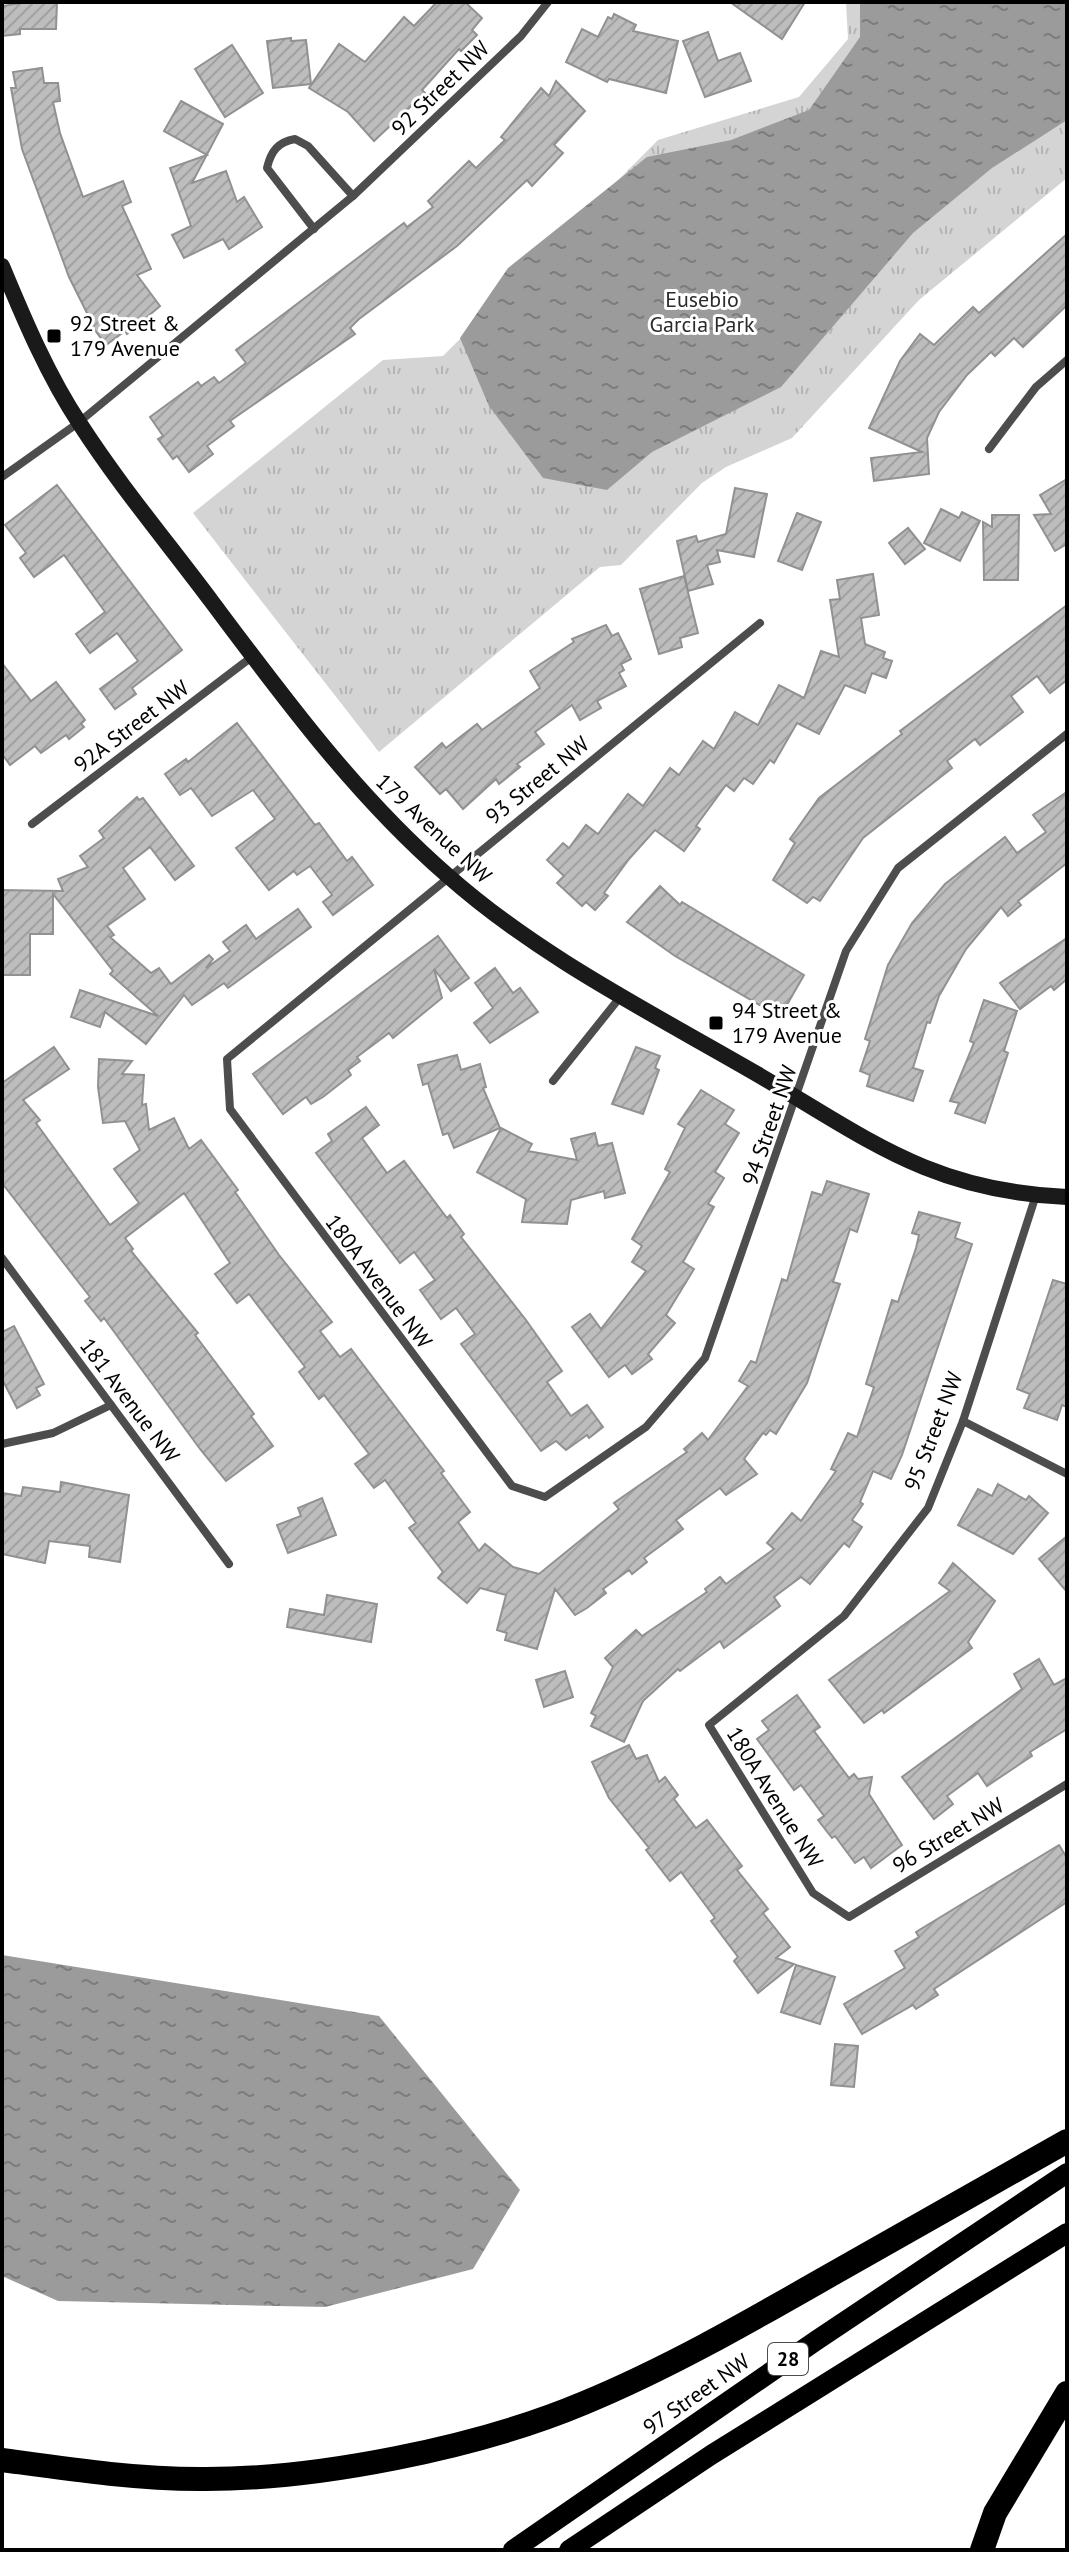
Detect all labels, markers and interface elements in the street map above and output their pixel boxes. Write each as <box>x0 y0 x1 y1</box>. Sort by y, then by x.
street label: 92 Street NW <box>385 34 495 141</box>
park label: Eusebio Garcia Park <box>650 285 755 338</box>
place label: 92 Street & 179 Avenue <box>70 309 180 362</box>
marker: 92 Street & 179 Avenue <box>45 327 63 345</box>
street label: 92A Street NW <box>68 673 195 778</box>
street label: 93 Street NW <box>480 729 595 830</box>
street label: 179 Avenue NW <box>370 767 499 889</box>
place label: 94 Street & 179 Avenue <box>732 996 842 1049</box>
marker: 94 Street & 179 Avenue <box>707 1014 725 1032</box>
street label: 94 Street NW <box>735 1061 803 1189</box>
street label: 180A Avenue NW <box>319 1208 439 1354</box>
street label: 181 Avenue NW <box>74 1332 186 1468</box>
street label: 95 Street NW <box>898 1367 969 1494</box>
street label: 180A Avenue NW <box>721 1721 830 1873</box>
street label: 96 Street NW <box>887 1790 1009 1879</box>
road number: 28 <box>768 2343 808 2375</box>
street label: 97 Street NW <box>637 2347 755 2441</box>

